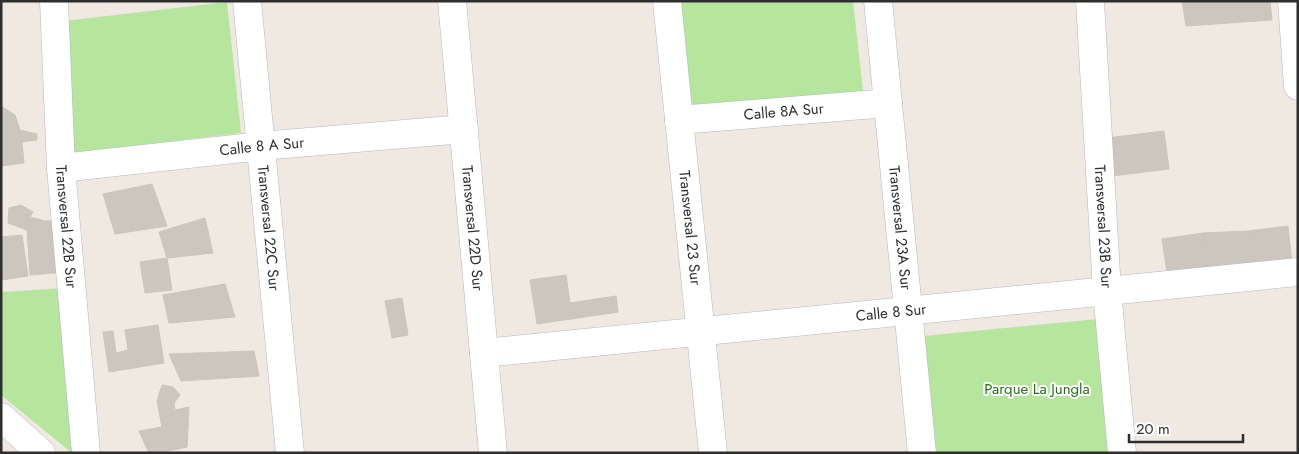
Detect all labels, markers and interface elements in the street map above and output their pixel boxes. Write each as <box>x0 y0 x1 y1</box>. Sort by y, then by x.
street label: Calle 8A Sur <box>743 97 825 126</box>
street label: Calle 8 A Sur <box>218 131 306 161</box>
street label: Transversal 22B Sur <box>50 164 83 290</box>
street label: Transversal 22C Sur <box>252 164 286 292</box>
street label: Transversal 23B Sur <box>1089 164 1118 290</box>
street label: Transversal 22D Sur <box>456 165 489 292</box>
street label: Transversal 23A Sur <box>883 165 917 292</box>
street label: Transversal 23 Sur <box>673 169 707 287</box>
street label: Calle 8 Sur <box>855 298 928 327</box>
park label: Parque La Jungla <box>984 378 1090 400</box>
scale bar <box>1129 412 1243 444</box>
text: 20 m <box>1136 418 1170 440</box>

